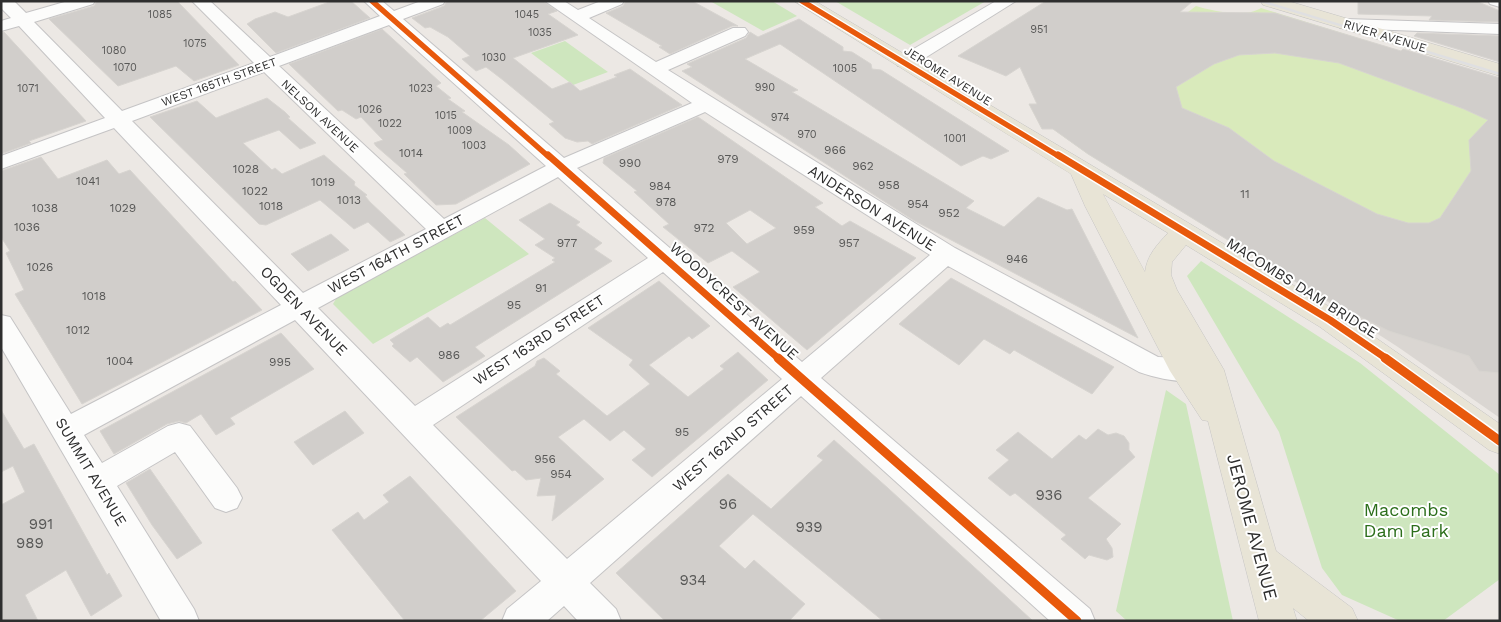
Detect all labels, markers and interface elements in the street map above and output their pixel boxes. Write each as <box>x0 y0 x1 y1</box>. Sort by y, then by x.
house number: 1085 <box>148 8 172 21</box>
house number: 1045 <box>515 8 539 21</box>
street label: RIVER AVENUE <box>1342 17 1429 55</box>
house number: 951 <box>1030 23 1048 36</box>
house number: 1035 <box>528 26 552 39</box>
house number: 1075 <box>183 37 207 50</box>
street label: JEROME AVENUE <box>902 43 995 109</box>
house number: 1080 <box>102 44 127 57</box>
house number: 1030 <box>482 51 506 64</box>
street label: WEST 165TH STREET <box>160 55 278 109</box>
house number: 1070 <box>113 61 137 74</box>
house number: 1005 <box>833 62 857 75</box>
street label: NELSON AVENUE <box>279 77 362 156</box>
house number: 990 <box>755 81 775 94</box>
house number: 1071 <box>17 82 39 95</box>
house number: 1023 <box>409 82 433 95</box>
house number: 1026 <box>358 103 382 116</box>
house number: 1015 <box>435 109 457 122</box>
house number: 974 <box>771 111 790 124</box>
house number: 1022 <box>378 117 402 130</box>
house number: 1009 <box>448 124 473 137</box>
house number: 970 <box>797 128 817 141</box>
house number: 1001 <box>944 132 966 145</box>
house number: 1003 <box>462 139 486 152</box>
house number: 966 <box>824 143 846 157</box>
house number: 1014 <box>399 146 423 160</box>
house number: 979 <box>717 152 739 166</box>
house number: 990 <box>619 156 641 170</box>
house number: 962 <box>852 159 874 173</box>
street label: ANDERSON AVENUE <box>805 161 939 255</box>
house number: 1028 <box>233 162 259 176</box>
house number: 1041 <box>76 174 100 188</box>
house number: 1019 <box>311 175 335 189</box>
house number: 958 <box>878 178 900 192</box>
house number: 984 <box>649 179 671 193</box>
house number: 1022 <box>242 184 268 198</box>
house number: 11 <box>1240 187 1250 201</box>
house number: 1013 <box>337 193 361 207</box>
house number: 978 <box>655 195 677 209</box>
house number: 954 <box>907 197 929 211</box>
house number: 1018 <box>259 199 283 213</box>
house number: 1038 <box>32 201 58 215</box>
house number: 1029 <box>110 201 136 215</box>
house number: 952 <box>938 206 960 220</box>
street label: WEST 164TH STREET <box>325 210 467 298</box>
house number: 1036 <box>14 220 40 234</box>
house number: 972 <box>694 221 714 235</box>
house number: 959 <box>793 223 815 237</box>
street label: MACOMBS DAM BRIDGE <box>1223 234 1381 342</box>
house number: 977 <box>557 236 578 250</box>
house number: 957 <box>838 236 860 250</box>
street label: WOODYCREST AVENUE <box>666 238 802 364</box>
house number: 946 <box>1006 252 1028 266</box>
house number: 1026 <box>27 260 53 274</box>
street label: OGDEN AVENUE <box>257 262 351 360</box>
house number: 91 <box>535 281 547 295</box>
house number: 1018 <box>82 289 106 303</box>
street label: WEST 163RD STREET <box>470 291 608 389</box>
house number: 95 <box>507 298 521 312</box>
house number: 1012 <box>66 323 90 337</box>
house number: 986 <box>438 348 460 362</box>
house number: 1004 <box>107 354 133 368</box>
house number: 995 <box>269 355 291 369</box>
street label: WEST 162ND STREET <box>669 381 797 495</box>
street label: SUMMIT AVENUE <box>52 415 130 529</box>
house number: 95 <box>675 425 689 439</box>
street label: JEROME AVENUE <box>1223 451 1282 602</box>
house number: 956 <box>534 452 556 466</box>
house number: 954 <box>550 467 572 481</box>
house number: 936 <box>1036 486 1062 504</box>
house number: 96 <box>719 495 737 513</box>
park label: Macombs Dam Park <box>1363 499 1449 541</box>
house number: 991 <box>29 515 53 533</box>
house number: 939 <box>796 518 822 536</box>
house number: 989 <box>16 534 44 552</box>
house number: 934 <box>680 571 706 589</box>

